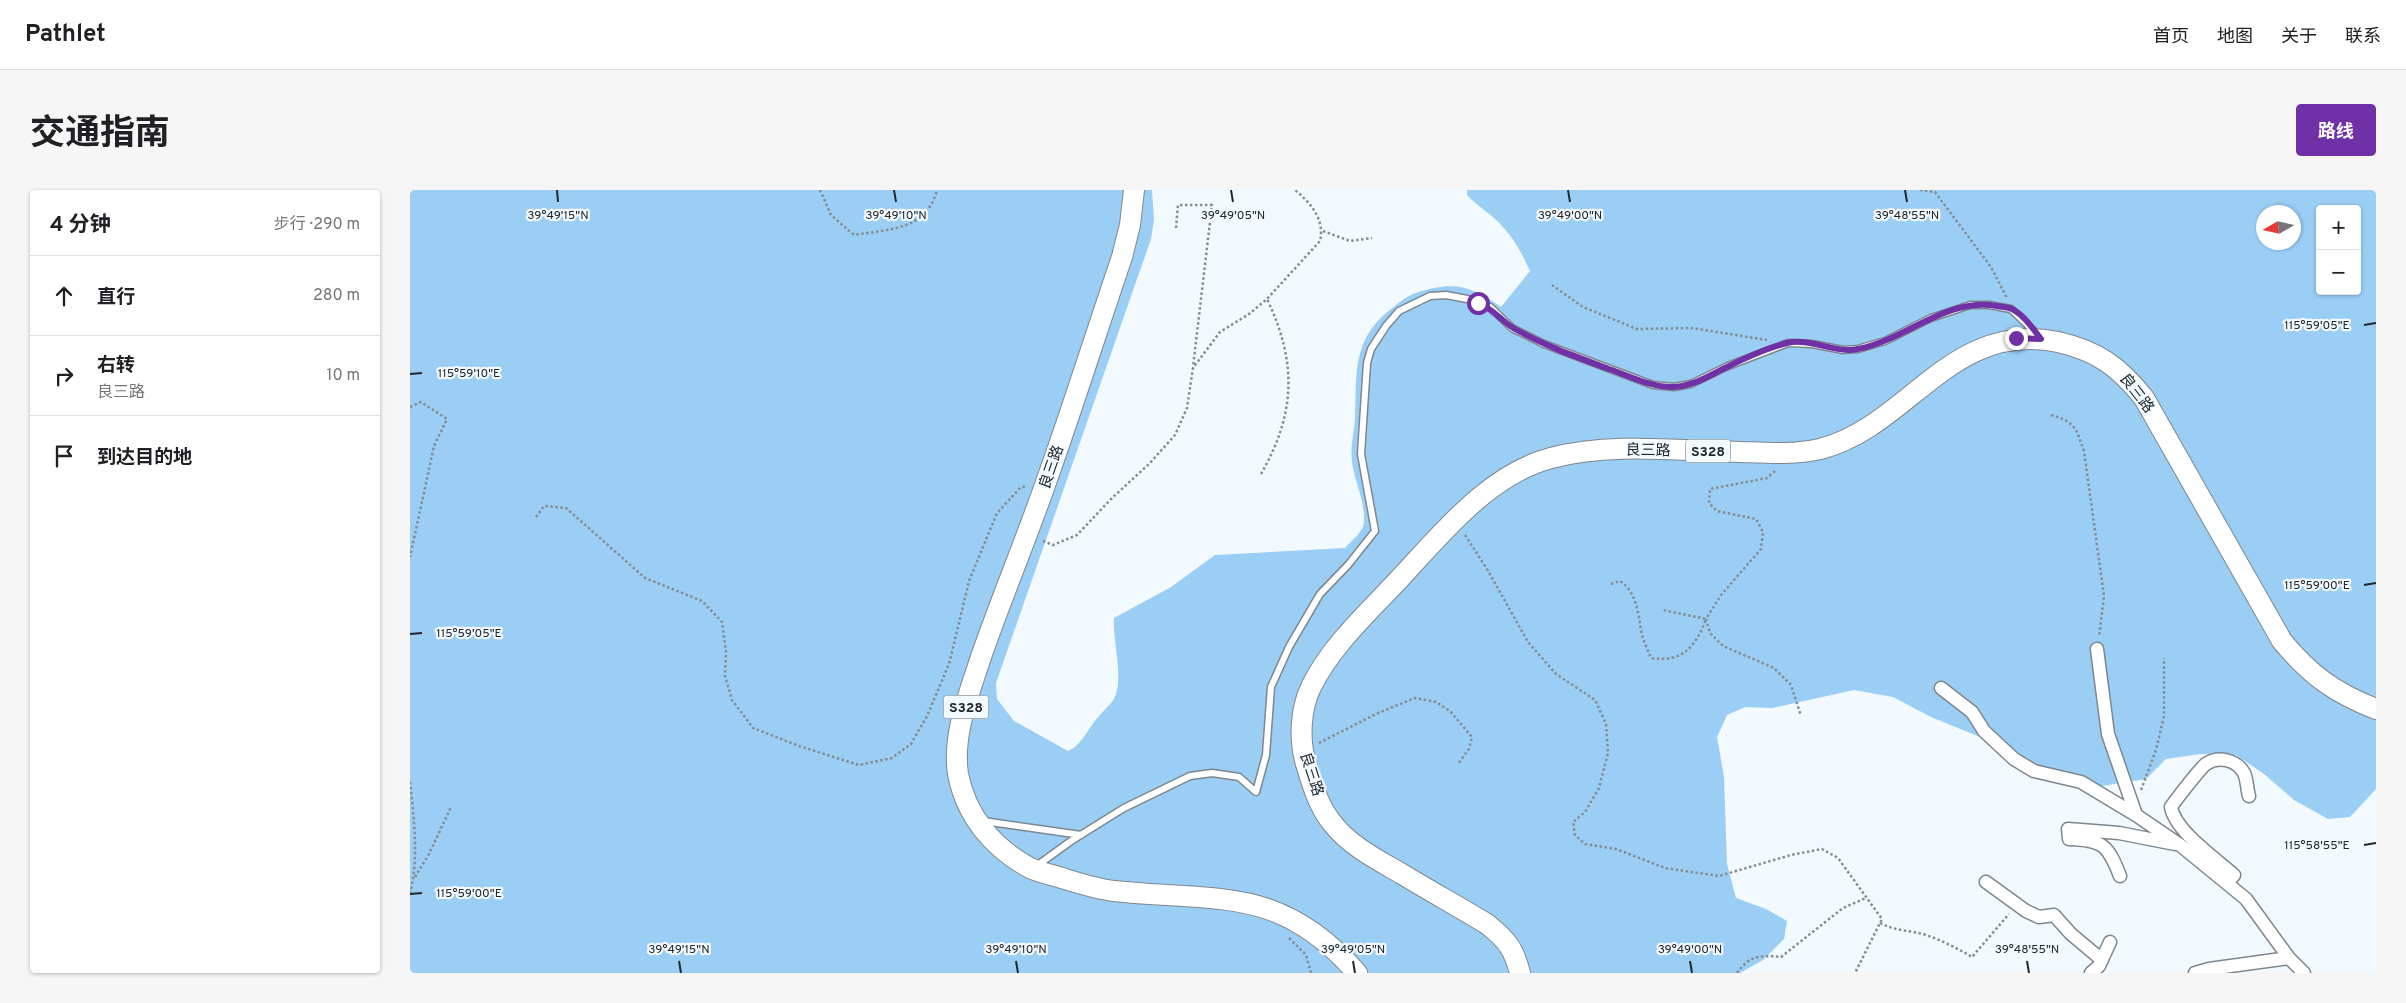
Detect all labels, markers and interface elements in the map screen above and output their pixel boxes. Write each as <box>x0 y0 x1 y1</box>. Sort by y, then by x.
text: Pathlet <box>25 20 106 50</box>
text: 首页 <box>2153 26 2189 49</box>
text: 地图 <box>2217 26 2253 49</box>
text: 关于 <box>2281 26 2317 49</box>
text: 联系 <box>2345 26 2381 49</box>
button: 路线 <box>2296 104 2376 156</box>
text: 交通指南 <box>30 113 170 157</box>
north arrow <box>2256 205 2301 250</box>
map controls <box>2316 205 2361 295</box>
button: + <box>2316 205 2361 250</box>
text: 39°49'15"N <box>527 208 589 224</box>
text: 39°49'10"N <box>865 208 927 224</box>
text: 39°49'05"N <box>1201 208 1265 224</box>
text: 39°49'00"N <box>1538 208 1602 224</box>
text: 39°48'55"N <box>1875 208 1939 224</box>
text: 4 分钟 <box>50 212 111 239</box>
text: 步行 · 290 m <box>274 215 360 235</box>
button: − <box>2316 250 2361 295</box>
icon: ahead <box>50 282 78 310</box>
text: 直行 <box>97 286 135 310</box>
text: 280 m <box>313 286 360 306</box>
route start <box>1467 292 1490 315</box>
text: 115°59'05"E <box>2284 318 2350 334</box>
route end <box>2005 327 2028 350</box>
text: 右转 <box>97 354 135 378</box>
icon: right <box>50 362 78 390</box>
text: 10 m <box>326 366 360 386</box>
text: 115°59'10"E <box>438 366 500 382</box>
street label: 良三路 <box>2114 370 2157 418</box>
text: 良三路 <box>97 383 145 403</box>
road number: S328 <box>1686 440 1730 462</box>
icon: arrive <box>50 442 78 470</box>
street label: 良三路 <box>1625 442 1671 461</box>
street label: 良三路 <box>1036 443 1069 492</box>
text: 到达目的地 <box>97 446 192 470</box>
text: 115°59'00"E <box>2284 578 2350 594</box>
text: 115°59'05"E <box>436 626 502 642</box>
road number: S328 <box>944 696 988 718</box>
street label: 良三路 <box>1295 750 1327 799</box>
text: 115°58'55"E <box>2284 838 2350 854</box>
text: 115°59'00"E <box>436 886 502 902</box>
text: 39°49'15"N <box>648 942 710 958</box>
text: 39°49'10"N <box>985 942 1047 958</box>
text: 39°49'05"N <box>1321 942 1385 958</box>
text: 39°49'00"N <box>1658 942 1722 958</box>
text: 39°48'55"N <box>1995 942 2059 958</box>

